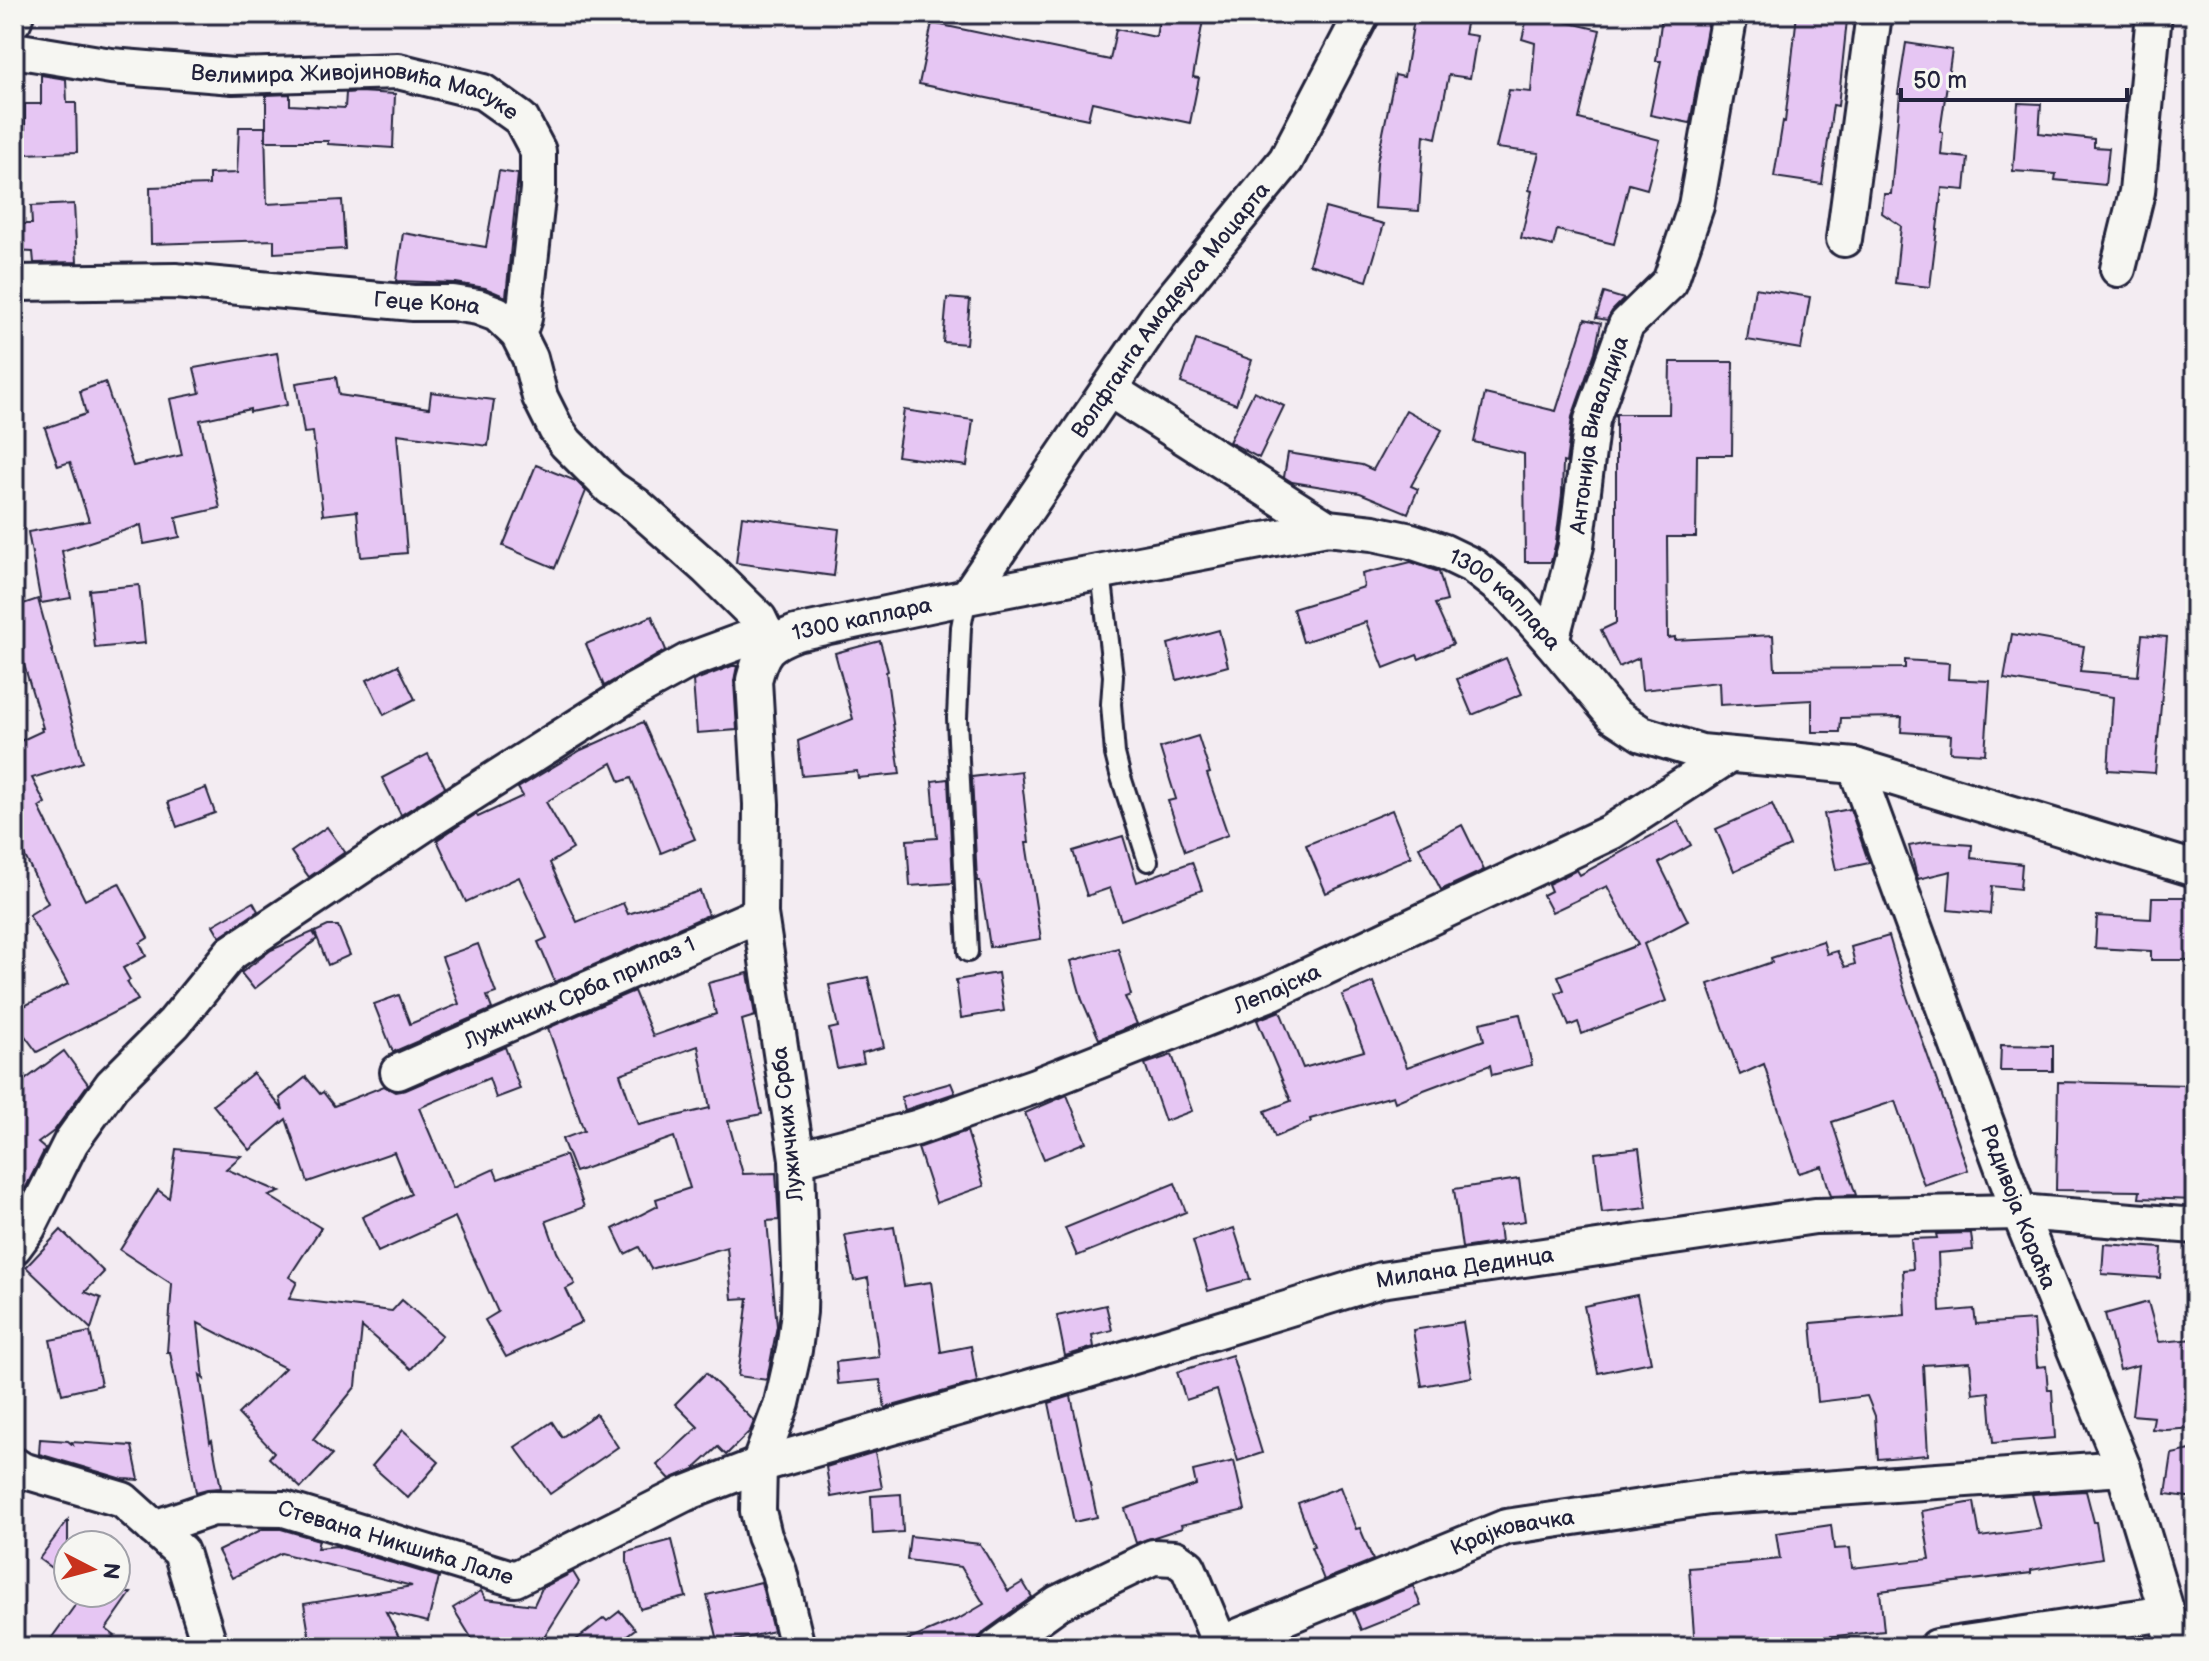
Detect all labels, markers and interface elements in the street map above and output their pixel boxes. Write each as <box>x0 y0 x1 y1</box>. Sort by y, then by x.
scale bar <box>1901 52 2127 102</box>
street label: Велимира Живојиновића Масуке <box>190 57 524 126</box>
text: 50 m <box>1913 66 1967 95</box>
street label: Волфганга Амадеуса Моцарта <box>1066 177 1276 443</box>
street label: Геце Кона <box>373 286 482 321</box>
street label: Антонија Вивалдија <box>1564 332 1634 536</box>
street label: 1300 каплара <box>1444 543 1567 656</box>
street label: 1300 каплара <box>790 591 934 647</box>
street label: Лужичких Срба прилаз 1 <box>459 931 699 1055</box>
street label: Лепајска <box>1229 958 1325 1020</box>
street label: Лужичких Срба <box>766 1045 810 1204</box>
street label: Радивоја Кораћа <box>1974 1120 2062 1293</box>
street label: Милана Дединца <box>1374 1241 1556 1294</box>
street label: Стевана Никшића Лале <box>275 1494 517 1591</box>
street label: Крајковачка <box>1446 1504 1576 1562</box>
north arrow <box>52 1529 132 1609</box>
text: N <box>96 1561 125 1581</box>

